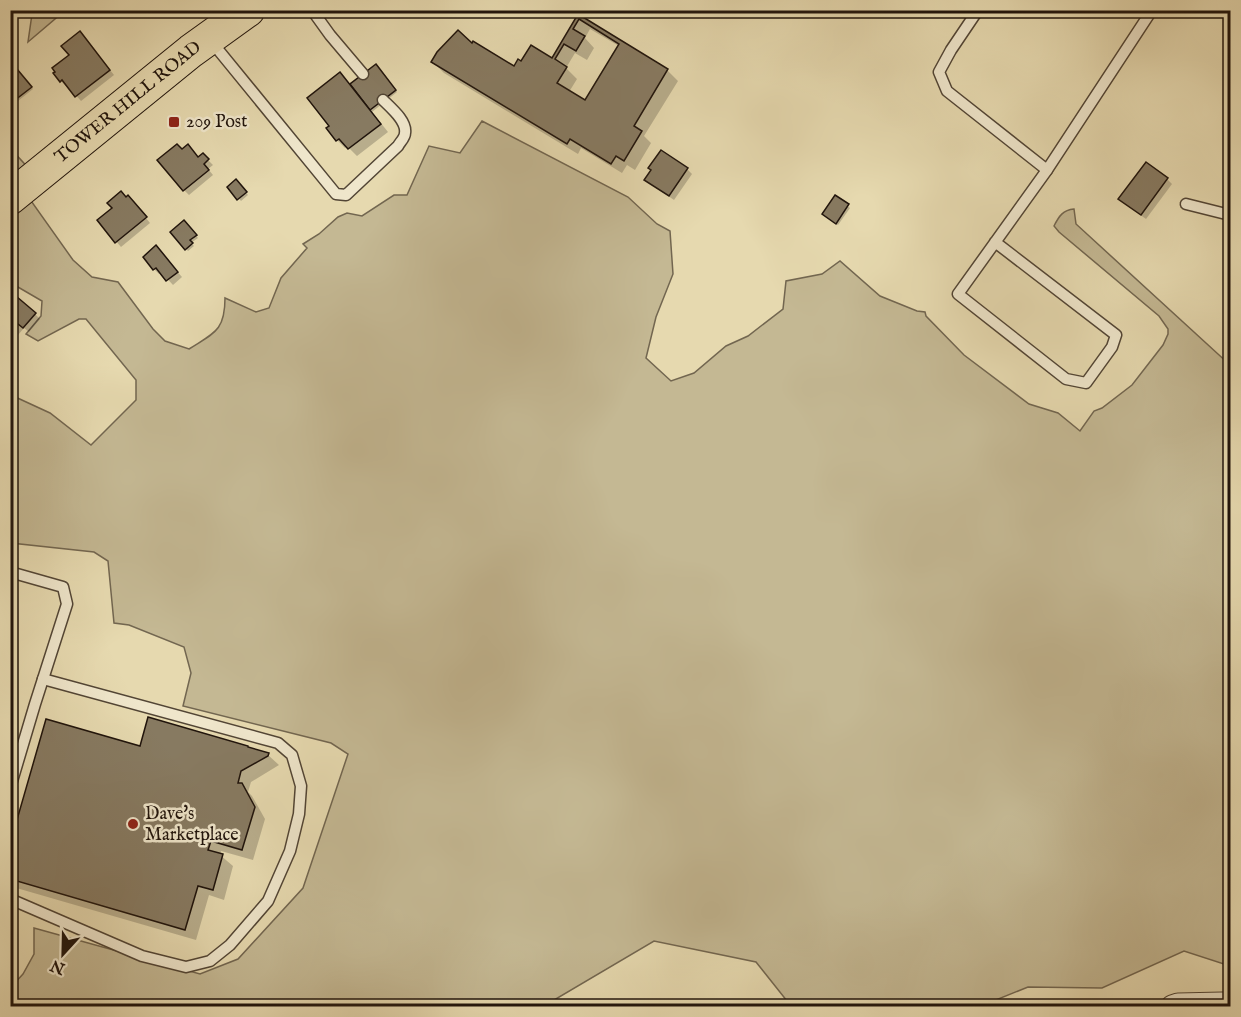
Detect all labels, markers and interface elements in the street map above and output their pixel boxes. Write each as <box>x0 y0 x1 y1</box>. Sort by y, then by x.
street label: TOWER HILL ROAD <box>50 36 206 169</box>
place label: 209 Post <box>186 111 247 134</box>
marker: 209 Post <box>167 115 181 129</box>
place label: Dave's Marketplace <box>145 803 239 847</box>
marker: Dave's Marketplace <box>126 817 140 831</box>
north arrow <box>33 924 93 984</box>
text: N <box>48 954 69 978</box>

